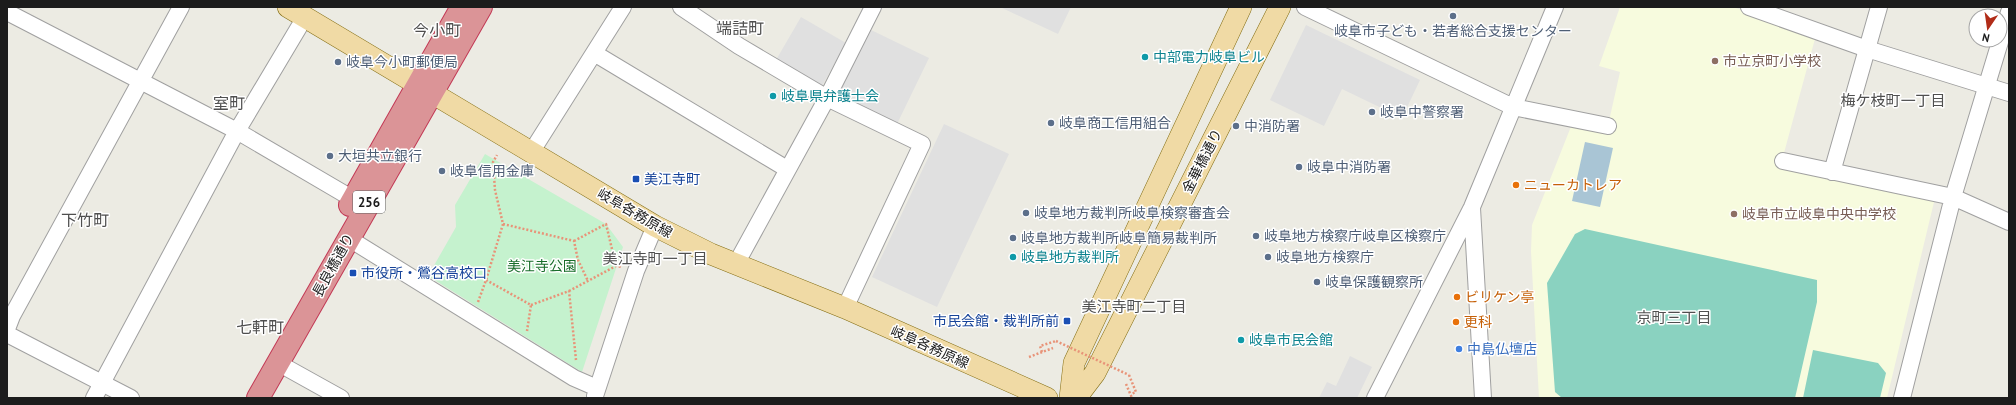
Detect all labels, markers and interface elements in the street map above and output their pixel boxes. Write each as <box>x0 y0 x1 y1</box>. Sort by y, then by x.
north arrow <box>1968 8 2008 48</box>
marker: 岐阜市子ども・若者総合支援センター <box>1448 11 1458 21</box>
district label: 端詰町 <box>716 18 764 38</box>
district label: 今小町 <box>413 20 461 40</box>
place label: 岐阜市子ども・若者総合支援センター <box>1334 22 1572 40</box>
text: N <box>1981 30 1991 45</box>
place label: 中部電力岐阜ビル <box>1153 48 1265 66</box>
marker: 中部電力岐阜ビル <box>1140 52 1150 62</box>
place label: 市立京町小学校 <box>1723 52 1821 70</box>
place label: 岐阜今小町郵便局 <box>346 53 458 71</box>
marker: 市立京町小学校 <box>1710 56 1720 66</box>
marker: 岐阜今小町郵便局 <box>333 57 343 67</box>
place label: 岐阜県弁護士会 <box>781 87 879 105</box>
marker: 岐阜県弁護士会 <box>768 91 778 101</box>
district label: 梅ケ枝町一丁目 <box>1840 91 1946 110</box>
district label: 室町 <box>213 93 245 113</box>
place label: 岐阜中警察署 <box>1380 103 1464 121</box>
marker: 岐阜中警察署 <box>1367 107 1377 117</box>
place label: 岐阜商工信用組合 <box>1059 114 1171 132</box>
place label: 中消防署 <box>1244 117 1300 135</box>
marker: 岐阜商工信用組合 <box>1046 118 1056 128</box>
marker: 中消防署 <box>1231 121 1241 131</box>
street label: 金華橋通り <box>1178 126 1226 196</box>
place label: 大垣共立銀行 <box>338 147 422 165</box>
marker: 大垣共立銀行 <box>325 151 335 161</box>
place label: 岐阜中消防署 <box>1307 158 1391 176</box>
place label: 岐阜信用金庫 <box>450 162 534 180</box>
marker: 岐阜中消防署 <box>1294 162 1304 172</box>
marker: 岐阜信用金庫 <box>437 166 447 176</box>
place label: 美江寺町 <box>644 170 700 188</box>
marker: 美江寺町 <box>631 174 641 184</box>
place label: ニューカトレア <box>1524 176 1622 194</box>
marker: ニューカトレア <box>1511 180 1521 190</box>
street label: 岐阜各務原線 <box>594 184 676 242</box>
road number: 256 <box>353 191 385 213</box>
place label: 岐阜地方裁判所岐阜検察審査会 <box>1034 204 1230 222</box>
place label: 岐阜市立岐阜中央中学校 <box>1742 205 1896 223</box>
marker: 岐阜地方裁判所岐阜検察審査会 <box>1021 208 1031 218</box>
marker: 岐阜市立岐阜中央中学校 <box>1729 209 1739 219</box>
district label: 下竹町 <box>61 210 109 230</box>
place label: 岐阜地方検察庁岐阜区検察庁 <box>1264 227 1446 245</box>
place label: 岐阜地方裁判所岐阜簡易裁判所 <box>1021 229 1217 247</box>
street label: 長良橋通り <box>308 230 358 300</box>
marker: 岐阜地方検察庁岐阜区検察庁 <box>1251 231 1261 241</box>
marker: 岐阜地方裁判所岐阜簡易裁判所 <box>1008 233 1018 243</box>
place label: 岐阜地方裁判所 <box>1021 248 1119 266</box>
place label: 岐阜地方検察庁 <box>1276 248 1374 266</box>
district label: 美江寺町一丁目 <box>602 249 708 268</box>
marker: 岐阜地方裁判所 <box>1008 252 1018 262</box>
marker: 岐阜地方検察庁 <box>1263 252 1273 262</box>
park label: 美江寺公園 <box>507 257 577 275</box>
place label: 市役所・鶯谷高校口 <box>361 264 487 282</box>
marker: 市役所・鶯谷高校口 <box>348 268 358 278</box>
place label: 岐阜保護観察所 <box>1325 273 1423 291</box>
marker: 岐阜保護観察所 <box>1312 277 1322 287</box>
place label: ビリケン亭 <box>1465 288 1535 306</box>
marker: ビリケン亭 <box>1452 292 1462 302</box>
district label: 美江寺町二丁目 <box>1081 297 1187 316</box>
district label: 京町三丁目 <box>1636 308 1712 327</box>
place label: 市民会館・裁判所前 <box>933 312 1059 330</box>
place label: 更科 <box>1464 313 1492 331</box>
marker: 市民会館・裁判所前 <box>1062 316 1072 326</box>
district label: 七軒町 <box>236 317 284 337</box>
marker: 更科 <box>1451 317 1461 327</box>
street label: 岐阜各務原線 <box>888 322 972 372</box>
place label: 岐阜市民会館 <box>1249 331 1333 349</box>
marker: 岐阜市民会館 <box>1236 335 1246 345</box>
place label: 中島仏壇店 <box>1467 340 1537 358</box>
marker: 中島仏壇店 <box>1454 344 1464 354</box>

